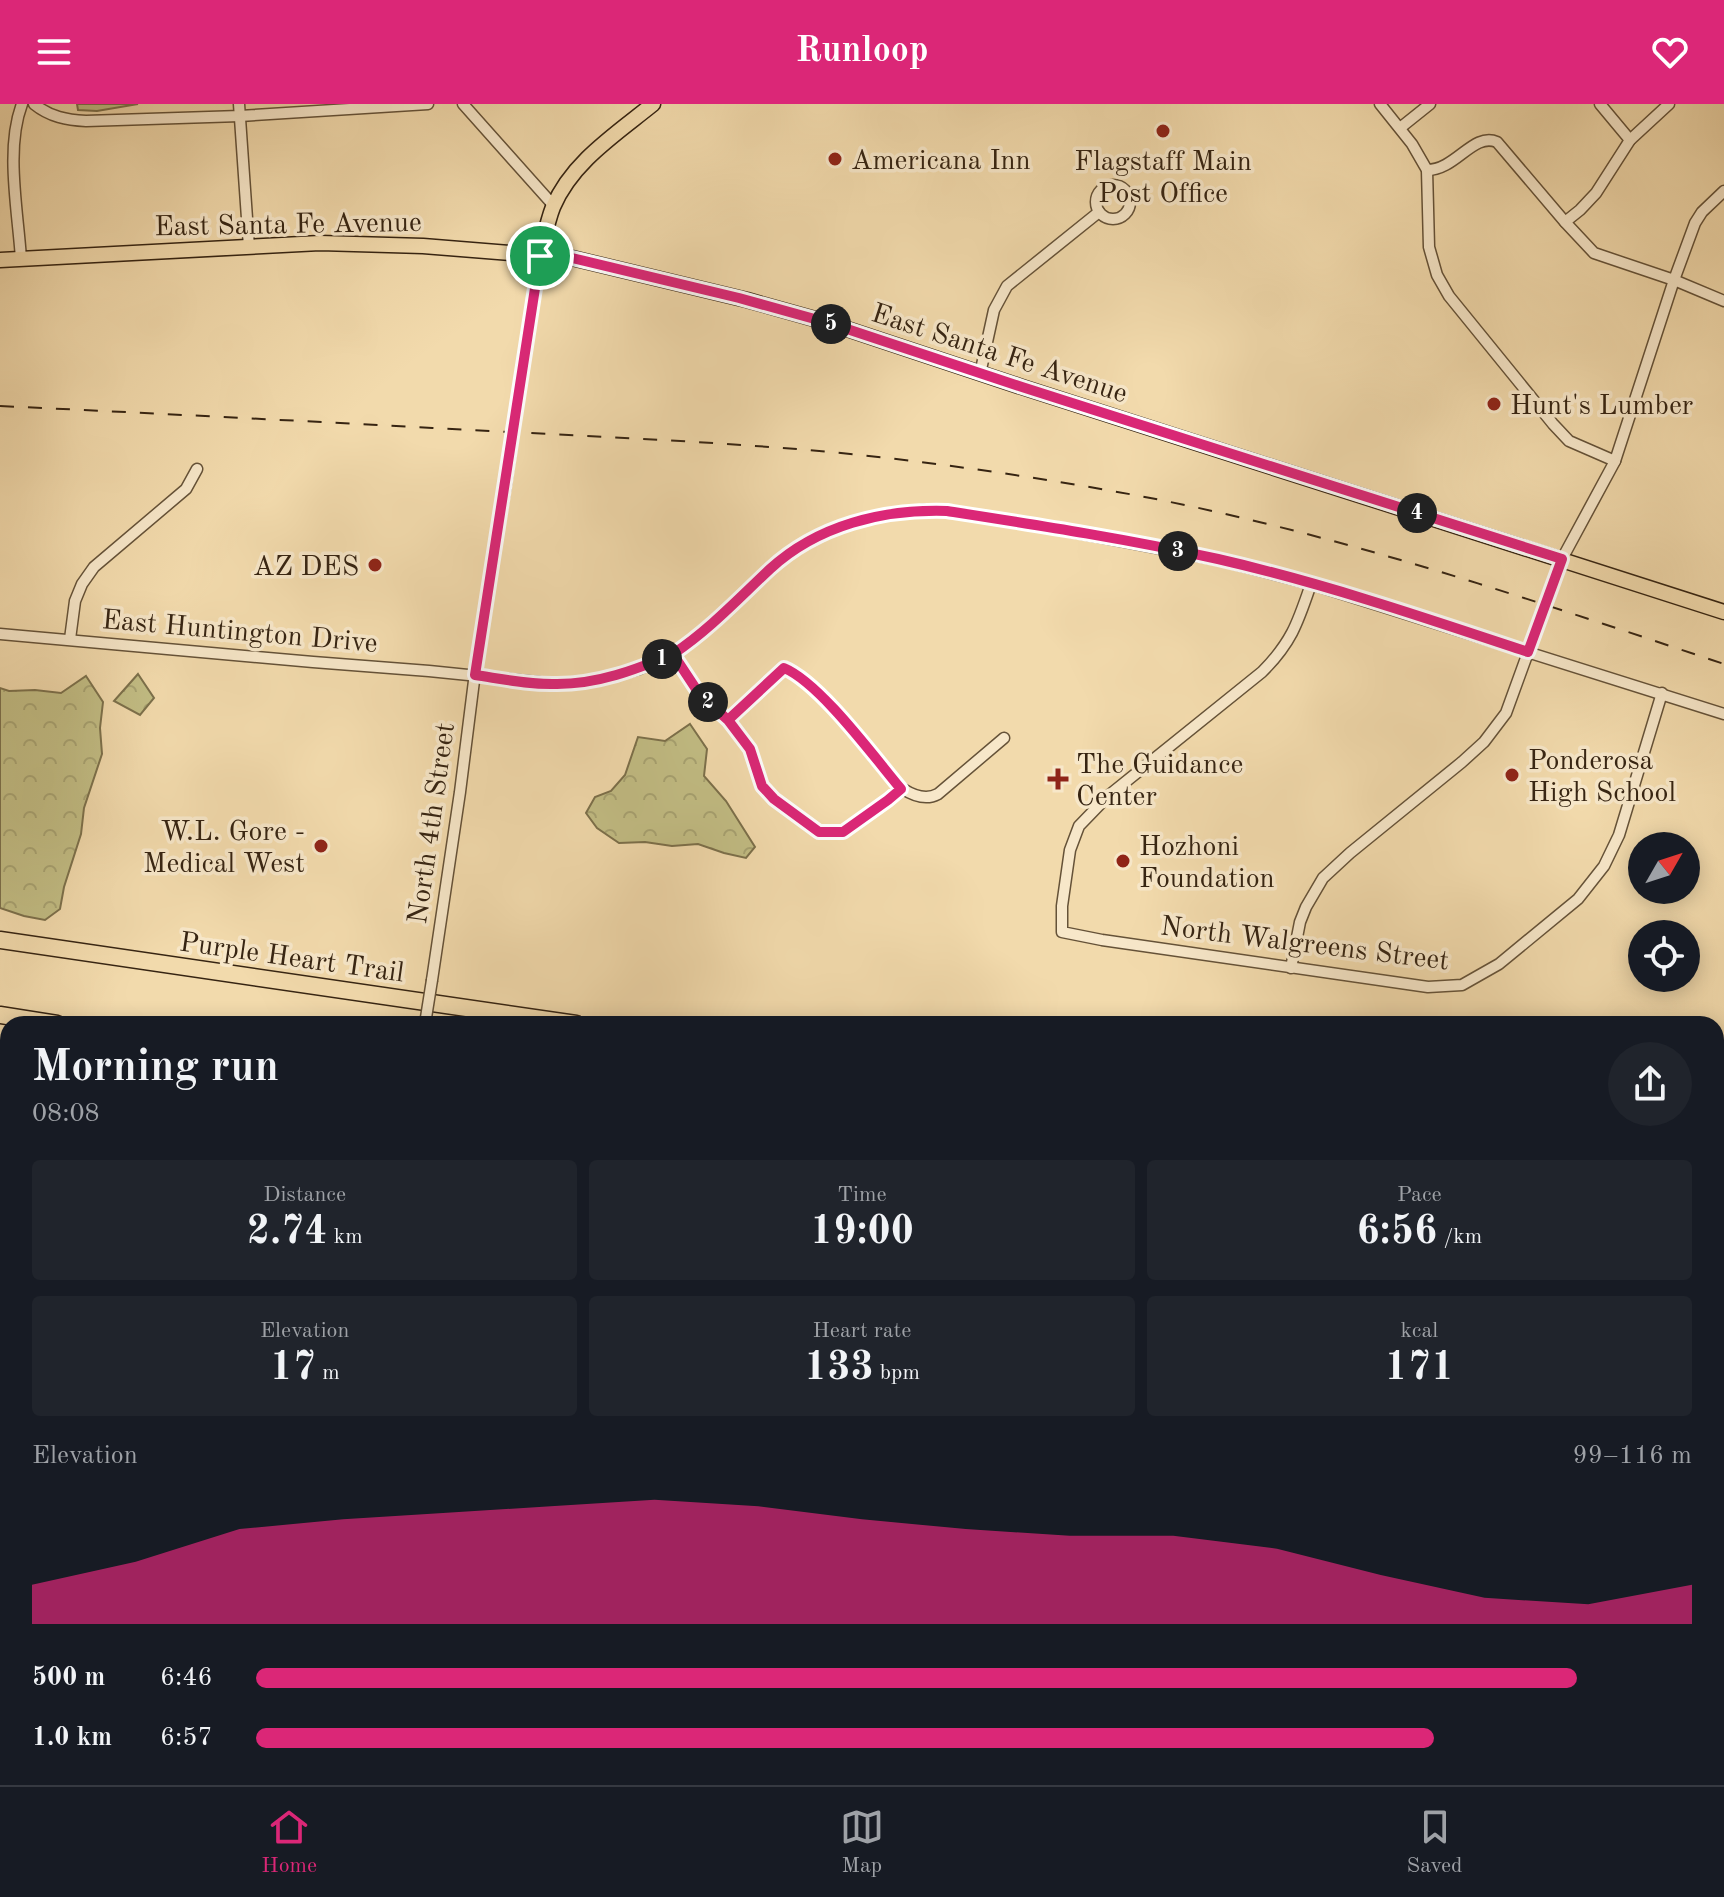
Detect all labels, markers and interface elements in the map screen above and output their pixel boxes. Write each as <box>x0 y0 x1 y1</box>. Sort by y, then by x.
icon: menu <box>32 30 76 74</box>
icon: heart <box>1648 30 1692 74</box>
text: Runloop <box>795 34 929 70</box>
marker: Flagstaff Main Post Office <box>1154 122 1172 140</box>
place label: Americana Inn <box>851 148 1031 176</box>
place label: Flagstaff Main Post Office <box>1074 149 1252 209</box>
marker: Americana Inn <box>826 150 844 168</box>
street label: East Santa Fe Avenue <box>154 210 422 242</box>
pin <box>506 222 574 290</box>
icon: arrive <box>518 234 562 278</box>
street label: East Santa Fe Avenue <box>868 300 1131 409</box>
pin: 5 <box>811 304 851 344</box>
text: 5 <box>825 313 837 335</box>
place label: Hunt's Lumber <box>1510 393 1693 421</box>
marker: Hunt's Lumber <box>1485 395 1503 413</box>
pin: 4 <box>1397 493 1437 533</box>
text: 4 <box>1411 502 1423 524</box>
pin: 3 <box>1158 531 1198 571</box>
text: 3 <box>1172 540 1184 562</box>
place label: AZ DES <box>253 554 359 582</box>
marker: AZ DES <box>366 556 384 574</box>
street label: East Huntington Drive <box>101 607 379 659</box>
pin: 1 <box>642 639 682 679</box>
text: 1 <box>656 648 668 670</box>
pin: 2 <box>688 682 728 722</box>
text: 2 <box>702 691 714 713</box>
street label: North 4th Street <box>405 721 461 926</box>
place label: Ponderosa High School <box>1528 748 1676 808</box>
place label: The Guidance Center <box>1076 752 1243 812</box>
marker: Ponderosa High School <box>1503 766 1521 784</box>
marker: The Guidance Center <box>1047 768 1069 790</box>
place label: W.L. Gore - Medical West <box>143 819 305 879</box>
north arrow <box>1628 832 1700 904</box>
map controls <box>1628 832 1700 992</box>
place label: Hozhoni Foundation <box>1139 834 1275 894</box>
marker: W.L. Gore - Medical West <box>312 837 330 855</box>
marker: Hozhoni Foundation <box>1114 852 1132 870</box>
street label: North Walgreens Street <box>1159 913 1451 977</box>
button: locate <box>1628 920 1700 992</box>
street label: Purple Heart Trail <box>177 929 406 989</box>
button: share <box>1608 1042 1692 1126</box>
text: Morning run <box>32 1046 279 1090</box>
text: 08:08 <box>32 1101 100 1127</box>
text: Distance <box>263 1184 346 1206</box>
text: Time <box>837 1184 887 1206</box>
text: Pace <box>1397 1184 1442 1206</box>
text: 2.74 <box>247 1213 328 1253</box>
text: 19:00 <box>810 1213 914 1253</box>
text: 6:56 <box>1356 1213 1437 1253</box>
text: km <box>328 1226 363 1248</box>
text: /km <box>1437 1226 1482 1248</box>
text: Elevation <box>260 1320 349 1342</box>
text: Heart rate <box>813 1320 911 1342</box>
text: kcal <box>1400 1320 1438 1342</box>
text: 17 <box>270 1349 316 1389</box>
text: 133 <box>804 1349 874 1389</box>
text: 171 <box>1385 1349 1454 1389</box>
text: m <box>316 1362 340 1384</box>
text: bpm <box>874 1362 920 1384</box>
text: Elevation <box>32 1443 138 1469</box>
text: 99–116 m <box>1573 1443 1692 1469</box>
text: 500 m <box>32 1665 105 1691</box>
text: 6:46 <box>160 1665 213 1691</box>
text: 1.0 km <box>32 1725 112 1751</box>
text: 6:57 <box>160 1725 213 1751</box>
tab: Home <box>261 1805 317 1880</box>
tab: Map <box>840 1805 884 1880</box>
tab: Saved <box>1407 1805 1463 1880</box>

